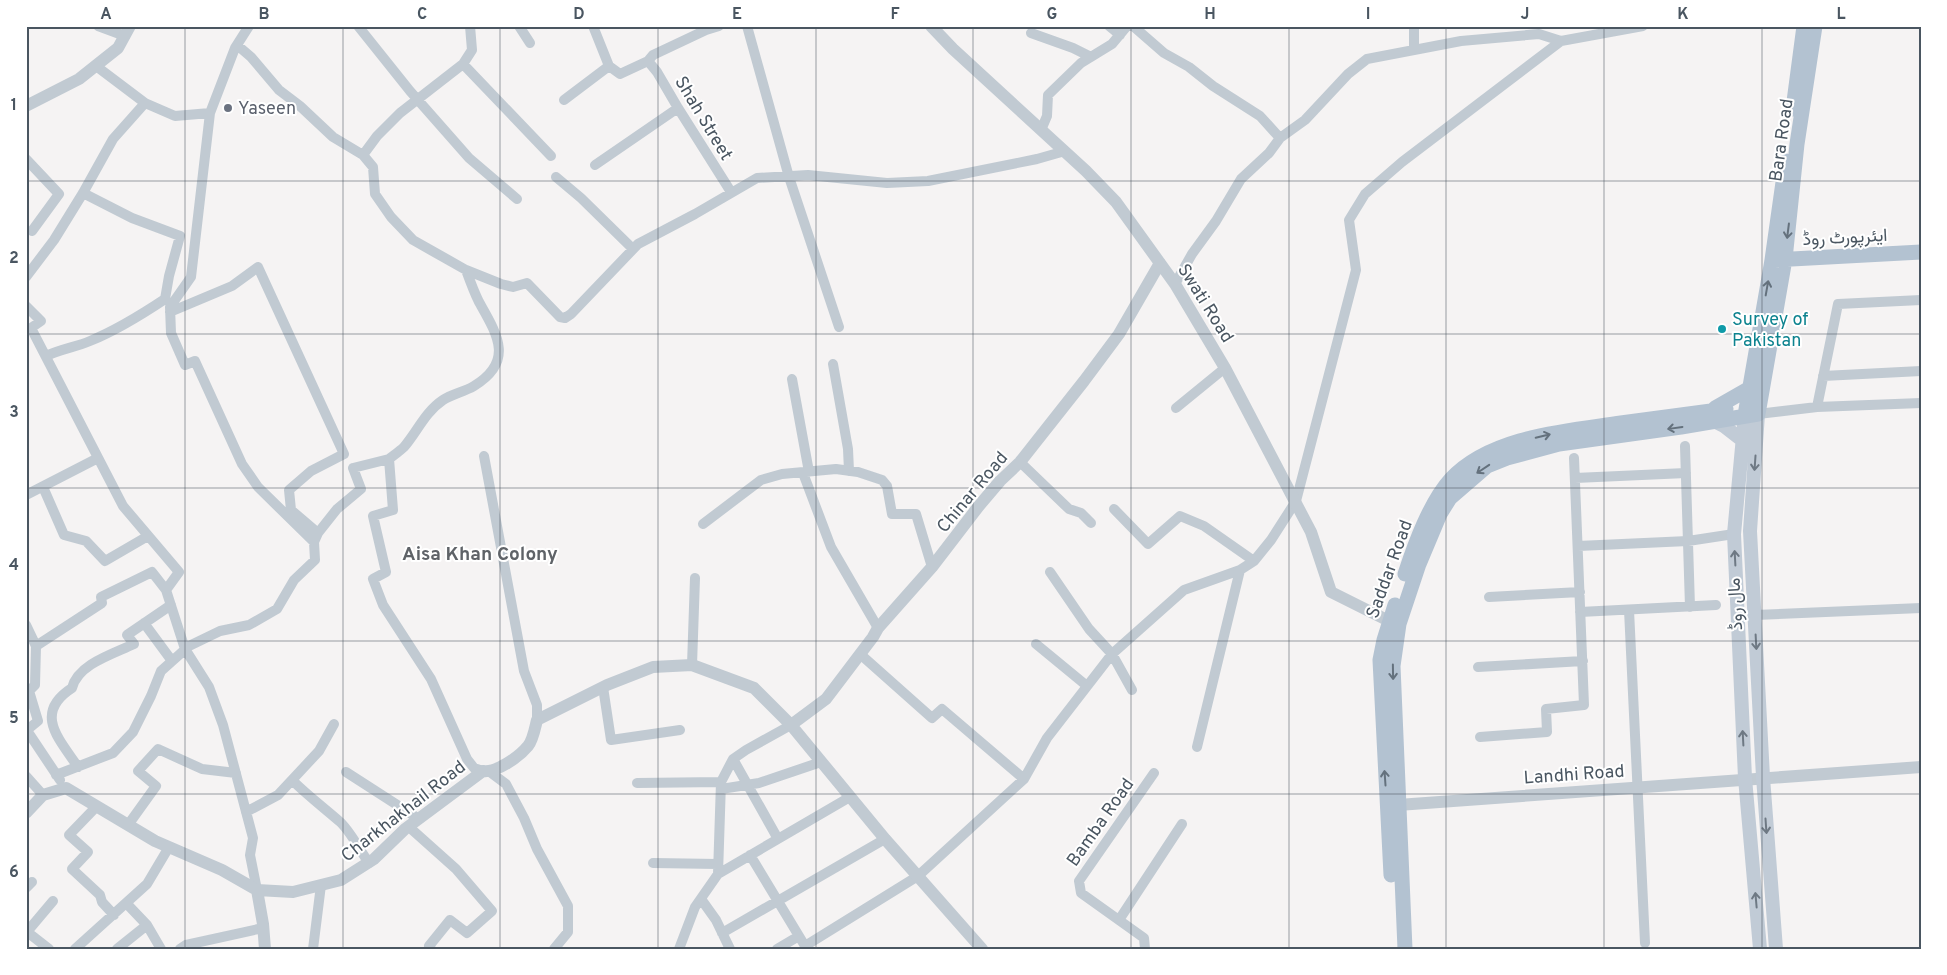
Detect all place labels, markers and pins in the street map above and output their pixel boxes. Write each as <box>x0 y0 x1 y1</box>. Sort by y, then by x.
place label: Yaseen <box>238 98 296 121</box>
marker: Yaseen <box>222 102 234 114</box>
place label: Survey of Pakistan <box>1732 309 1808 353</box>
marker: Survey of Pakistan <box>1716 323 1728 335</box>

